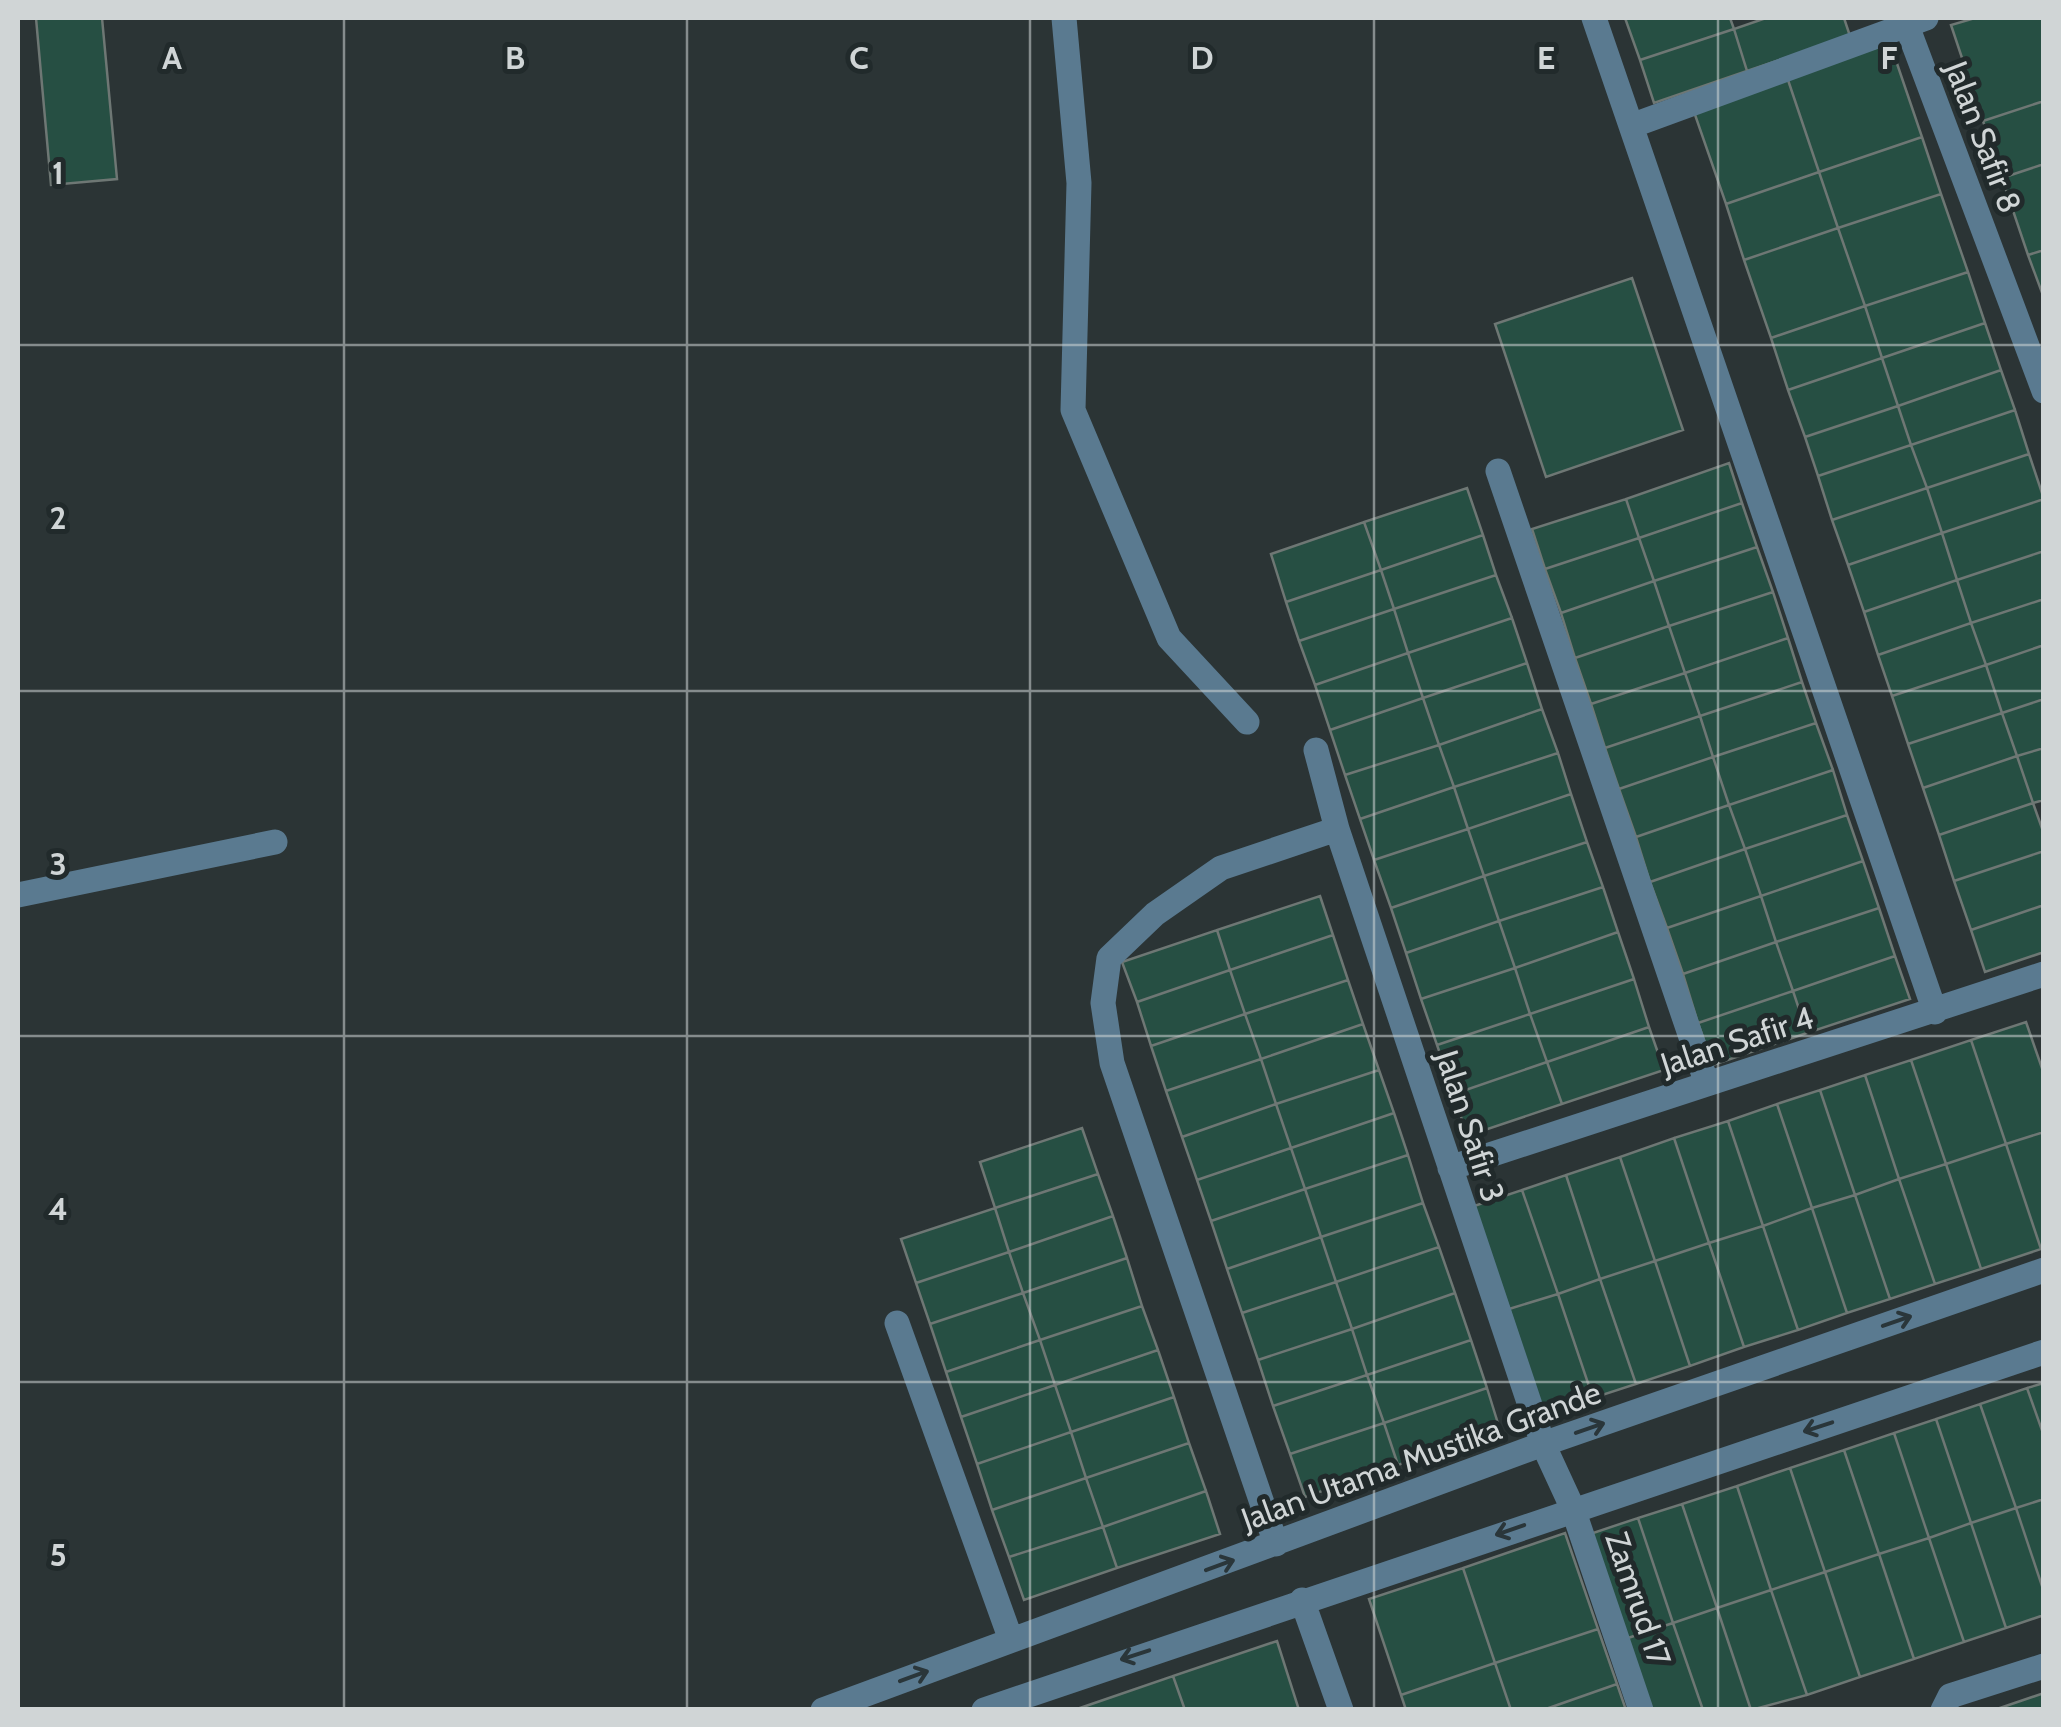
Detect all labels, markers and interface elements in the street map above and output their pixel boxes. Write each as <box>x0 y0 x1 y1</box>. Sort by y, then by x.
text: A <box>162 38 182 77</box>
text: B <box>505 38 525 77</box>
text: C <box>849 38 869 77</box>
text: D <box>1190 38 1214 77</box>
text: E <box>1537 38 1555 77</box>
text: F <box>1881 38 1898 77</box>
street label: Jalan Safir 8 <box>1936 55 2030 218</box>
text: 1 <box>52 153 64 192</box>
text: 2 <box>50 498 66 537</box>
text: 3 <box>49 844 67 883</box>
street label: Jalan Safir 4 <box>1655 998 1818 1084</box>
street label: Jalan Safir 3 <box>1427 1044 1513 1207</box>
text: 4 <box>48 1189 68 1228</box>
one-way arrow <box>1881 1311 1912 1329</box>
street label: Jalan Utama Mustika Grande <box>1235 1372 1606 1539</box>
one-way arrow <box>1574 1417 1606 1435</box>
one-way arrow <box>1803 1420 1835 1438</box>
one-way arrow <box>1495 1522 1526 1540</box>
street label: Zamrud 17 <box>1597 1527 1680 1671</box>
text: 5 <box>49 1535 67 1574</box>
one-way arrow <box>1203 1555 1234 1573</box>
one-way arrow <box>1120 1648 1152 1666</box>
one-way arrow <box>899 1665 929 1683</box>

